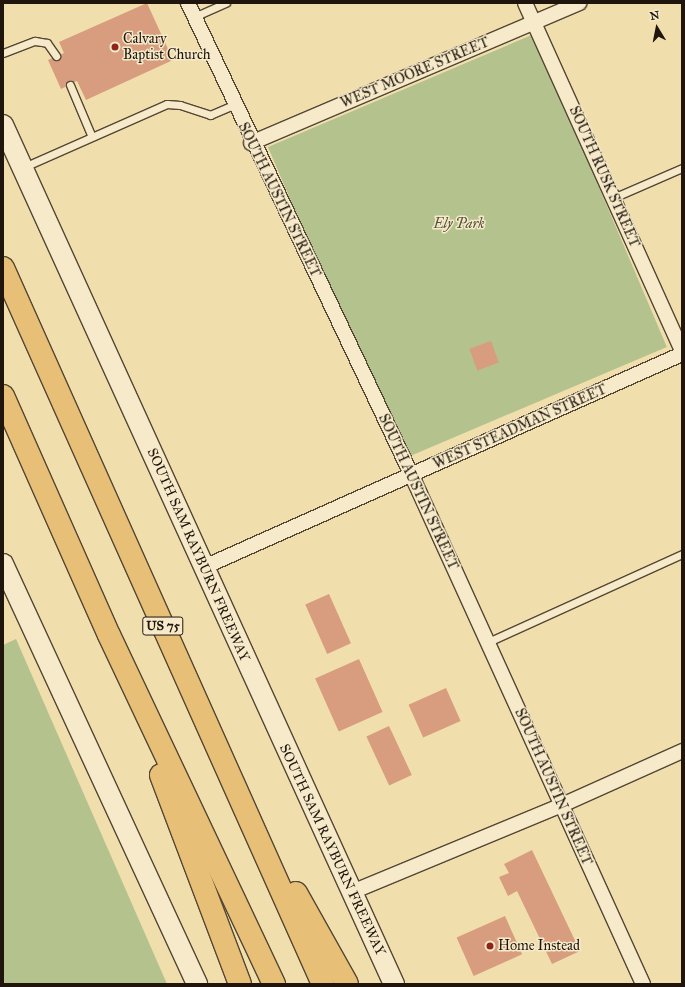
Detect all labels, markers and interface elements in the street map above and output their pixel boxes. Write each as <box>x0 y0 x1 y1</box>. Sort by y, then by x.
north arrow <box>637 8 677 48</box>
text: N <box>649 8 661 23</box>
place label: Calvary Baptist Church <box>123 31 211 64</box>
street label: WEST MOORE STREET <box>338 34 492 112</box>
marker: Calvary Baptist Church <box>110 42 120 52</box>
street label: SOUTH RUSK STREET <box>565 104 643 250</box>
street label: SOUTH AUSTIN STREET <box>234 120 324 280</box>
park label: Ely Park <box>433 216 485 232</box>
street label: WEST STEADMAN STREET <box>431 381 609 473</box>
street label: SOUTH AUSTIN STREET <box>374 411 462 573</box>
street label: SOUTH SAM RAYBURN FREEWAY <box>143 446 253 664</box>
road number: US 75 <box>142 615 184 637</box>
street label: SOUTH AUSTIN STREET <box>511 706 595 868</box>
street label: SOUTH SAM RAYBURN FREEWAY <box>275 741 389 959</box>
place label: Home Instead <box>498 938 580 954</box>
marker: Home Instead <box>485 941 495 951</box>

